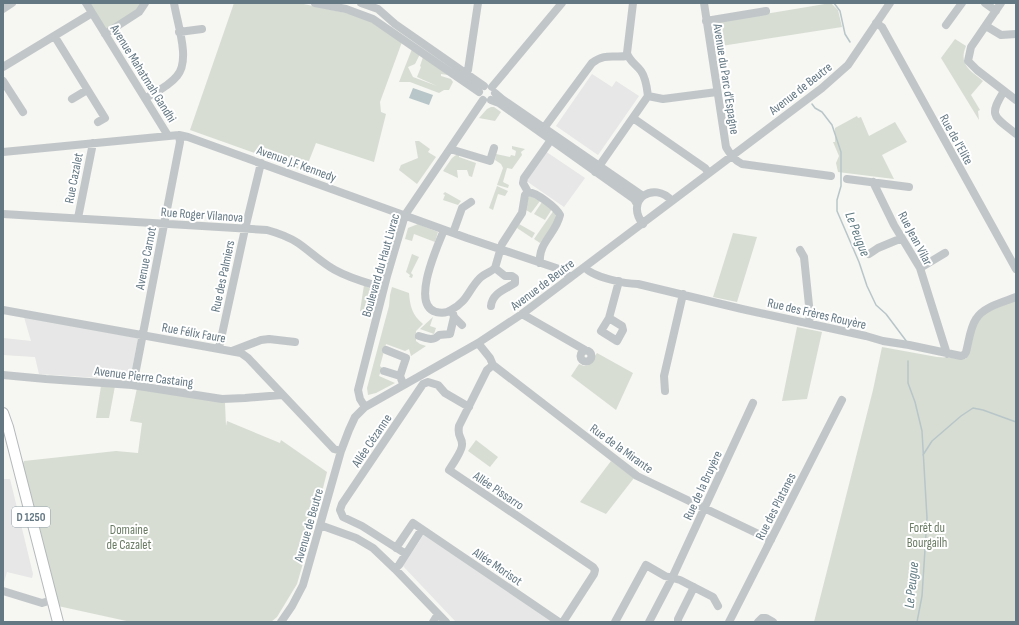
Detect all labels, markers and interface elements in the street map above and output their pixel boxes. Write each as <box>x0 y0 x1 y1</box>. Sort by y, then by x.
street label: Avenue Mahatmah Gandhi <box>106 21 180 125</box>
street label: Avenue du Parc d'Espagne <box>709 22 743 136</box>
street label: Avenue de Beutre <box>765 59 835 119</box>
street label: Rue de l'Elite <box>936 111 977 168</box>
street label: Avenue J.F Kennedy <box>254 142 339 186</box>
street label: Rue Cazalet <box>61 152 87 205</box>
street label: Rue Roger Vilanova <box>160 204 244 226</box>
water label: Le Peugue <box>841 209 874 259</box>
street label: Rue Jean Vilar <box>894 209 936 268</box>
street label: Boulevard du Haut Livrac <box>359 212 403 319</box>
street label: Avenue Carnot <box>132 225 160 292</box>
street label: Rue des Palmiers <box>208 239 238 314</box>
street label: Avenue de Beutre <box>507 256 578 315</box>
street label: Rue des Frères Rouyère <box>766 295 868 333</box>
street label: Rue Félix Faure <box>161 319 227 346</box>
street label: Avenue Pierre Castaing <box>93 363 194 391</box>
street label: Allée Cézanne <box>348 411 395 471</box>
street label: Rue de la Mirante <box>587 420 656 477</box>
street label: Rue de la Bruyère <box>680 448 726 523</box>
street label: Allée Pissarro <box>469 467 527 514</box>
street label: Rue des Platanes <box>752 470 800 543</box>
street label: Avenue de Beutre <box>291 487 327 565</box>
road number: D 1250 <box>12 507 50 527</box>
park label: Forêt du Bourgailh <box>907 520 947 551</box>
park label: Domaine de Cazalet <box>106 522 152 553</box>
street label: Allée Morisot <box>469 544 525 589</box>
water label: Le Peugue <box>901 561 922 609</box>

